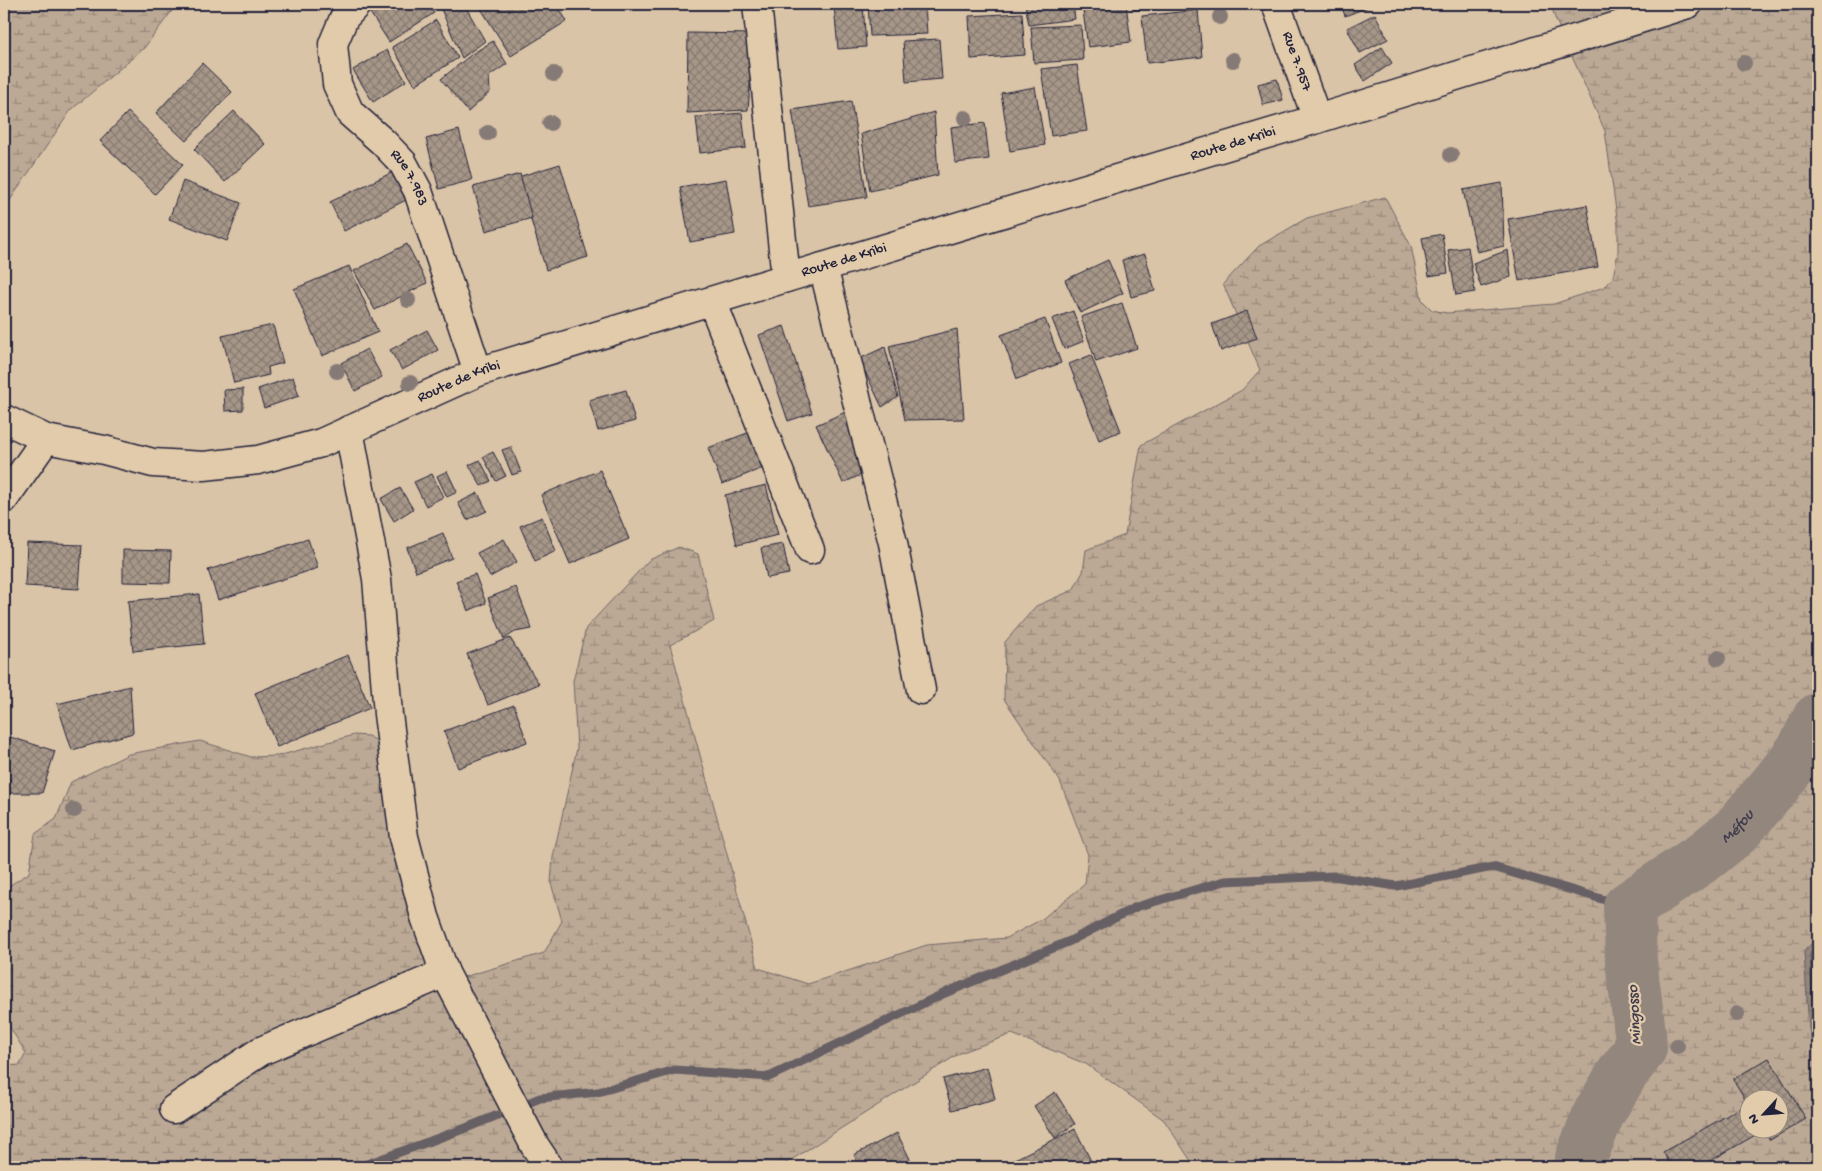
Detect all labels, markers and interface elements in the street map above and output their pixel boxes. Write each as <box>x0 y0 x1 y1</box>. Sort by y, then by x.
street label: Rue 7.957 <box>1278 29 1316 95</box>
street label: Route de Kribi <box>1188 123 1278 165</box>
street label: Rue 7.983 <box>386 146 431 208</box>
street label: Route de Kribi <box>799 239 889 282</box>
street label: Route de Kribi <box>415 357 503 407</box>
water label: Méfou <box>1718 805 1760 848</box>
water label: Mingosso <box>1624 984 1648 1045</box>
north arrow <box>1740 1088 1790 1138</box>
text: N <box>1745 1111 1764 1126</box>

